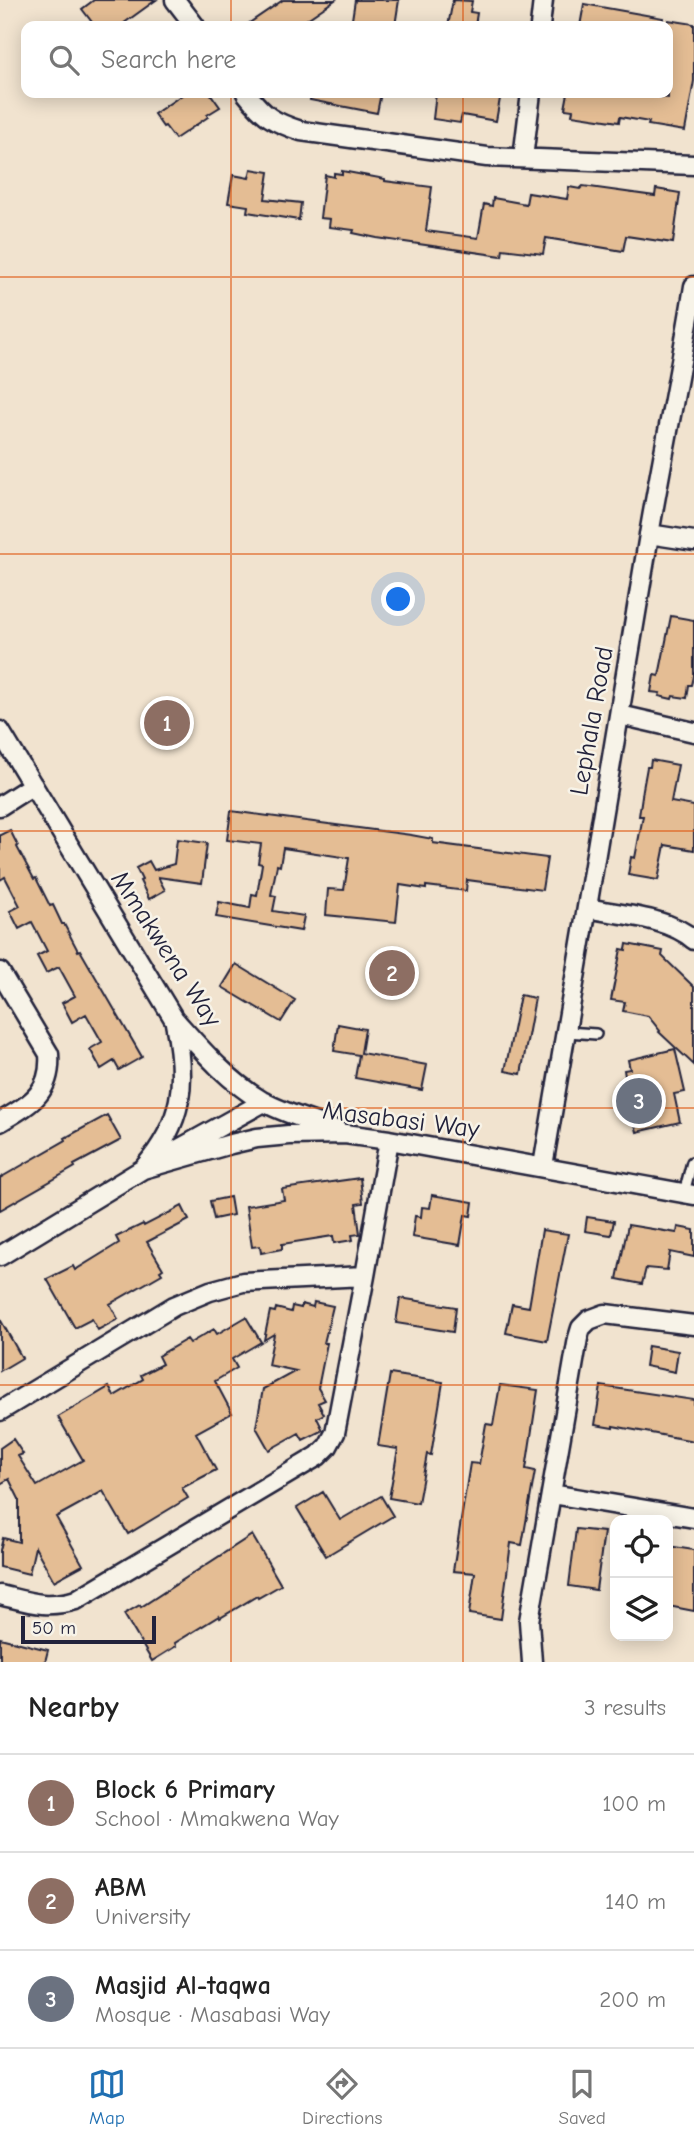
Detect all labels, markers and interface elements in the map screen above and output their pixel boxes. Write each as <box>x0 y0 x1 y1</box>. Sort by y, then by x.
search box <box>21 21 673 98</box>
icon: search <box>45 41 83 79</box>
text: Search here <box>101 45 236 75</box>
your location <box>381 582 415 616</box>
street label: Lephala Road <box>564 644 620 798</box>
pin: 1 <box>144 697 190 749</box>
street label: Mmakwena Way <box>104 865 228 1033</box>
pin: 2 <box>369 947 415 999</box>
pin: 3 <box>616 1075 662 1127</box>
street label: Masabasi Way <box>321 1095 482 1145</box>
map controls <box>610 1515 673 1641</box>
button: locate <box>610 1515 673 1578</box>
button: layers <box>610 1578 673 1641</box>
scale bar <box>21 1613 156 1645</box>
text: 50 m <box>32 1617 76 1639</box>
text: Nearby <box>28 1690 119 1725</box>
text: 3 results <box>584 1694 666 1721</box>
text: Block 6 Primary <box>95 1775 275 1805</box>
text: 1 <box>46 1790 56 1817</box>
text: 100 m <box>602 1790 666 1817</box>
text: School · Mmakwena Way <box>95 1805 339 1832</box>
text: ABM <box>95 1873 146 1903</box>
text: 2 <box>45 1888 57 1915</box>
text: 140 m <box>605 1888 666 1915</box>
text: University <box>95 1903 190 1930</box>
text: Masjid Al-taqwa <box>95 1971 271 2001</box>
text: 3 <box>45 1986 57 2013</box>
text: 200 m <box>599 1986 666 2013</box>
text: Mosque · Masabasi Way <box>95 2001 330 2028</box>
tab: Map <box>88 2065 126 2129</box>
tab: Directions <box>302 2065 382 2129</box>
tab: Saved <box>559 2065 606 2129</box>

